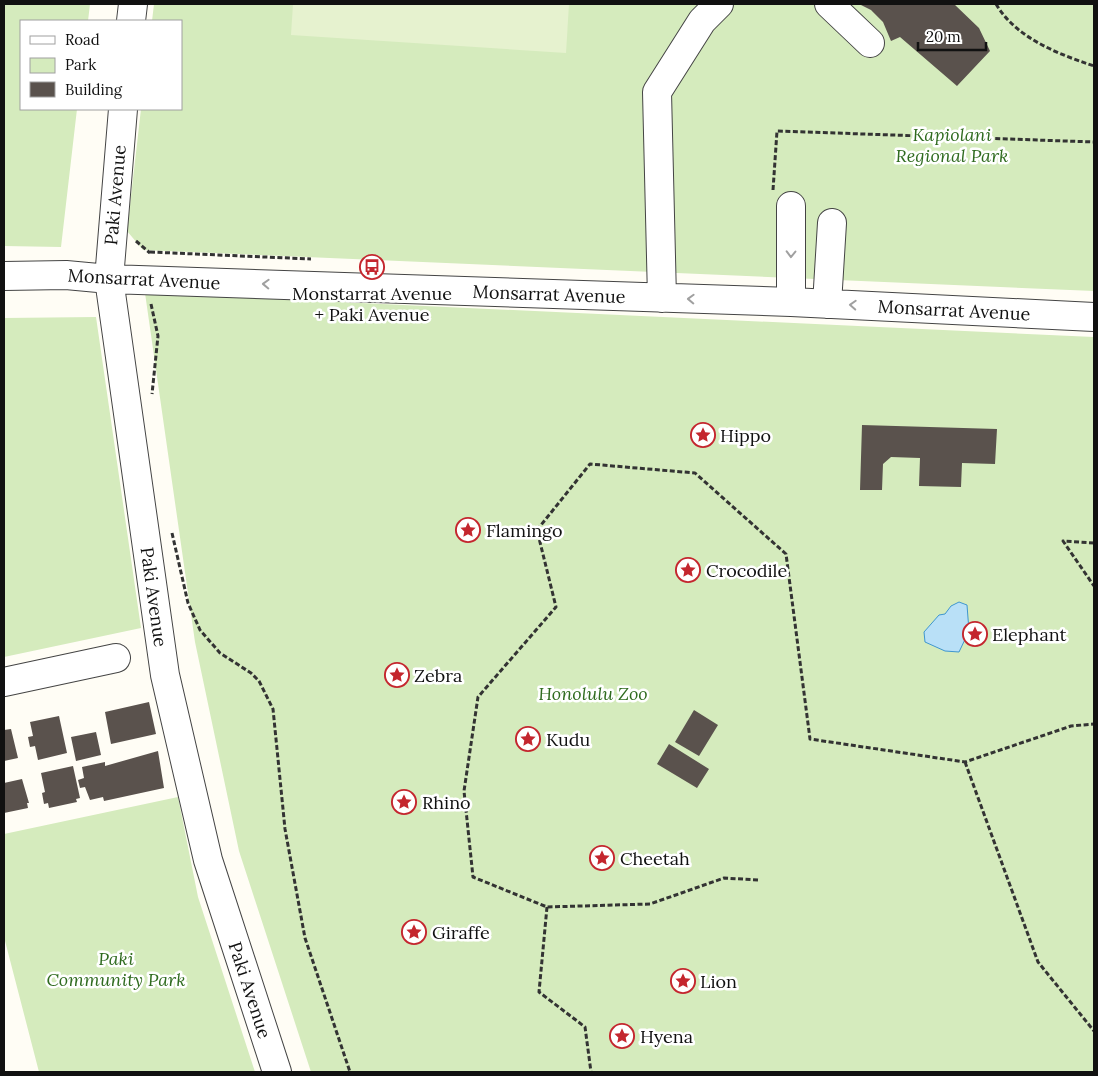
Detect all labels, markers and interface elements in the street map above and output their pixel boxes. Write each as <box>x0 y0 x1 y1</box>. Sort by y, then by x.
legend <box>20 20 182 110</box>
scale bar <box>918 20 986 52</box>
text: 20 m <box>926 27 961 46</box>
text: Road <box>65 30 100 49</box>
text: Park <box>65 55 96 74</box>
text: Building <box>65 80 123 99</box>
park label: Kapiolani Regional Park <box>896 123 1008 167</box>
street label: Paki Avenue <box>99 144 131 246</box>
one-way arrow <box>786 250 796 258</box>
bus stop icon: Monstarrat Avenue + Paki Avenue <box>359 254 385 280</box>
street label: Monsarrat Avenue <box>67 264 221 294</box>
one-way arrow <box>262 279 270 290</box>
street label: Monsarrat Avenue <box>472 280 626 308</box>
place label: Monstarrat Avenue + Paki Avenue <box>292 282 452 326</box>
one-way arrow <box>687 294 694 304</box>
street label: Monsarrat Avenue <box>877 295 1031 325</box>
one-way arrow <box>849 300 857 311</box>
place icon: Hippo <box>690 422 716 448</box>
place label: Hippo <box>720 424 771 447</box>
place icon: Flamingo <box>455 517 481 543</box>
place label: Flamingo <box>486 519 563 542</box>
street label: Paki Avenue <box>136 546 172 649</box>
place icon: Crocodile <box>675 557 701 583</box>
place label: Crocodile <box>706 559 788 582</box>
place icon: Elephant <box>962 621 988 647</box>
place label: Elephant <box>992 623 1066 646</box>
place icon: Zebra <box>384 662 410 688</box>
place label: Zebra <box>414 664 462 687</box>
park label: Honolulu Zoo <box>538 682 648 705</box>
place icon: Kudu <box>515 726 541 752</box>
place label: Kudu <box>546 728 591 751</box>
place icon: Rhino <box>391 789 417 815</box>
place label: Rhino <box>422 791 471 814</box>
place icon: Cheetah <box>589 845 615 871</box>
place label: Cheetah <box>620 847 690 870</box>
place icon: Giraffe <box>401 919 427 945</box>
place label: Giraffe <box>432 921 490 944</box>
street label: Paki Avenue <box>224 939 277 1042</box>
park label: Paki Community Park <box>46 947 186 991</box>
place icon: Lion <box>670 968 696 994</box>
place label: Lion <box>700 970 737 993</box>
place icon: Hyena <box>609 1023 635 1049</box>
place label: Hyena <box>640 1025 693 1048</box>

